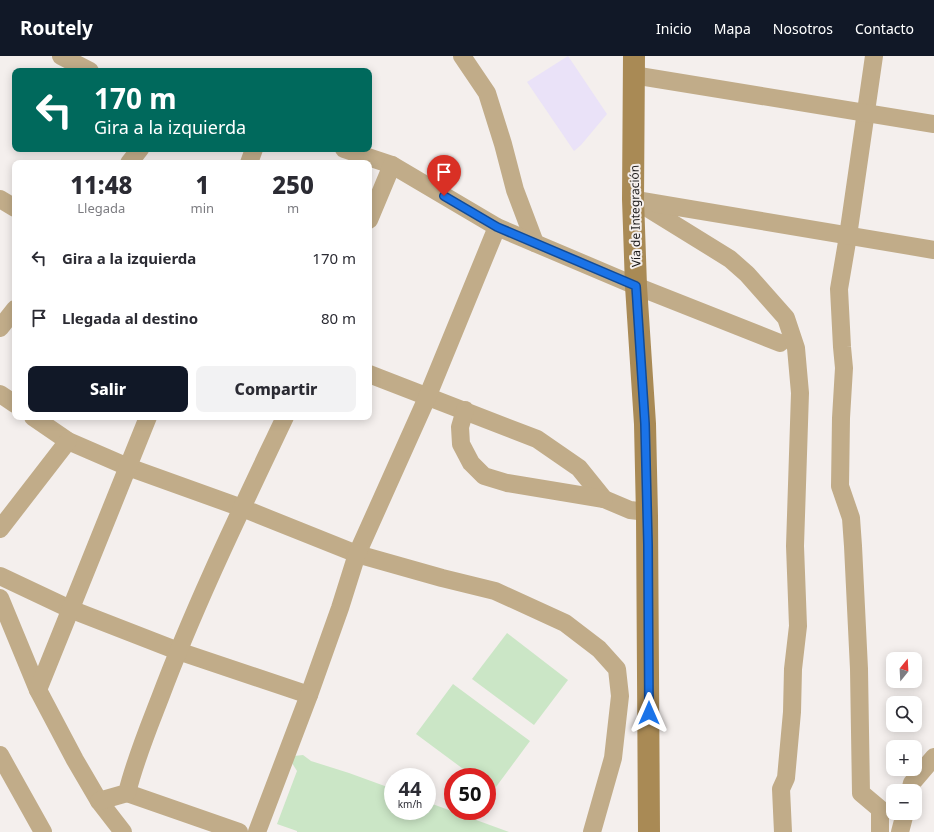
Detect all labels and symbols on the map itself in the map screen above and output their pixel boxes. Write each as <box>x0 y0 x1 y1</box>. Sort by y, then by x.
pin <box>427 155 461 196</box>
street label: Vía de Integración <box>626 165 644 267</box>
north arrow <box>886 652 922 688</box>
position arrow <box>628 692 670 734</box>
speed limit sign: 50 <box>444 768 496 820</box>

